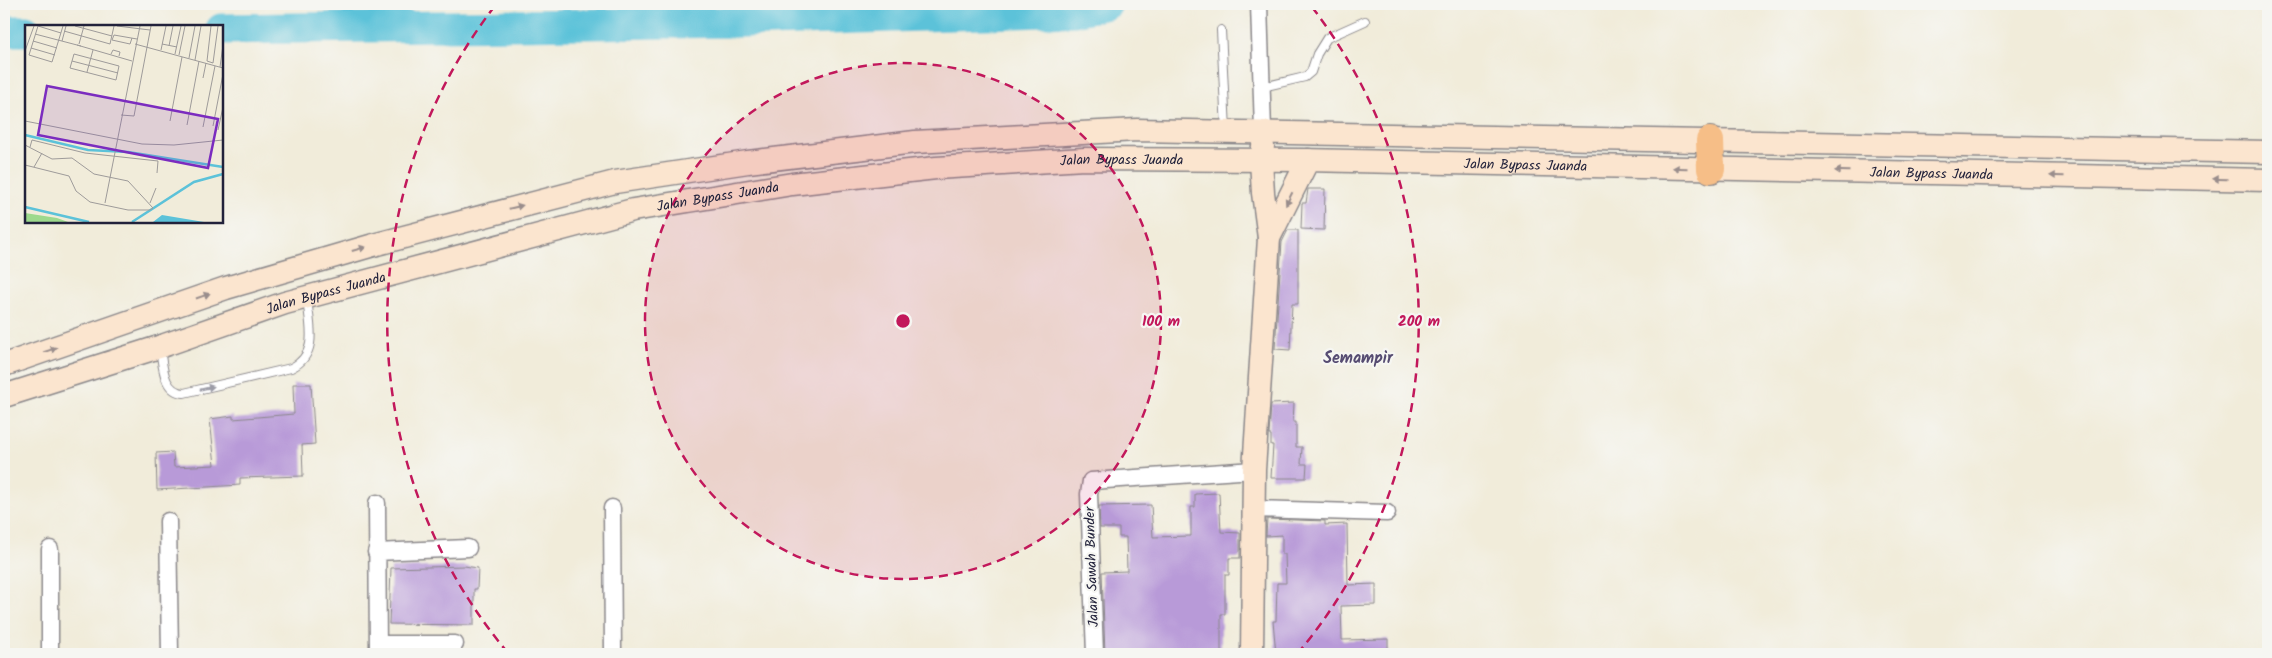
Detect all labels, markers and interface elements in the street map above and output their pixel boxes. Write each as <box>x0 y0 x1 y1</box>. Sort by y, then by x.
inset map <box>25 25 222 222</box>
street label: Jalan Bypass Juanda <box>1059 149 1183 172</box>
street label: Jalan Bypass Juanda <box>1463 153 1587 178</box>
street label: Jalan Bypass Juanda <box>1869 162 1993 186</box>
one-way arrow <box>1671 164 1687 172</box>
one-way arrow <box>1834 167 1850 175</box>
one-way arrow <box>2049 172 2065 180</box>
one-way arrow <box>2211 175 2227 183</box>
street label: Jalan Bypass Juanda <box>655 176 781 218</box>
one-way arrow <box>1285 192 1293 206</box>
one-way arrow <box>508 203 523 211</box>
one-way arrow <box>351 245 367 253</box>
street label: Jalan Bypass Juanda <box>263 267 388 321</box>
one-way arrow <box>196 292 211 299</box>
text: 100 m <box>1142 310 1180 334</box>
text: 200 m <box>1398 310 1440 334</box>
centre of rings <box>894 312 912 330</box>
one-way arrow <box>43 346 58 354</box>
district label: Semampir <box>1323 346 1394 371</box>
one-way arrow <box>200 384 215 392</box>
street label: Jalan Sawah Bunder <box>1079 505 1105 627</box>

